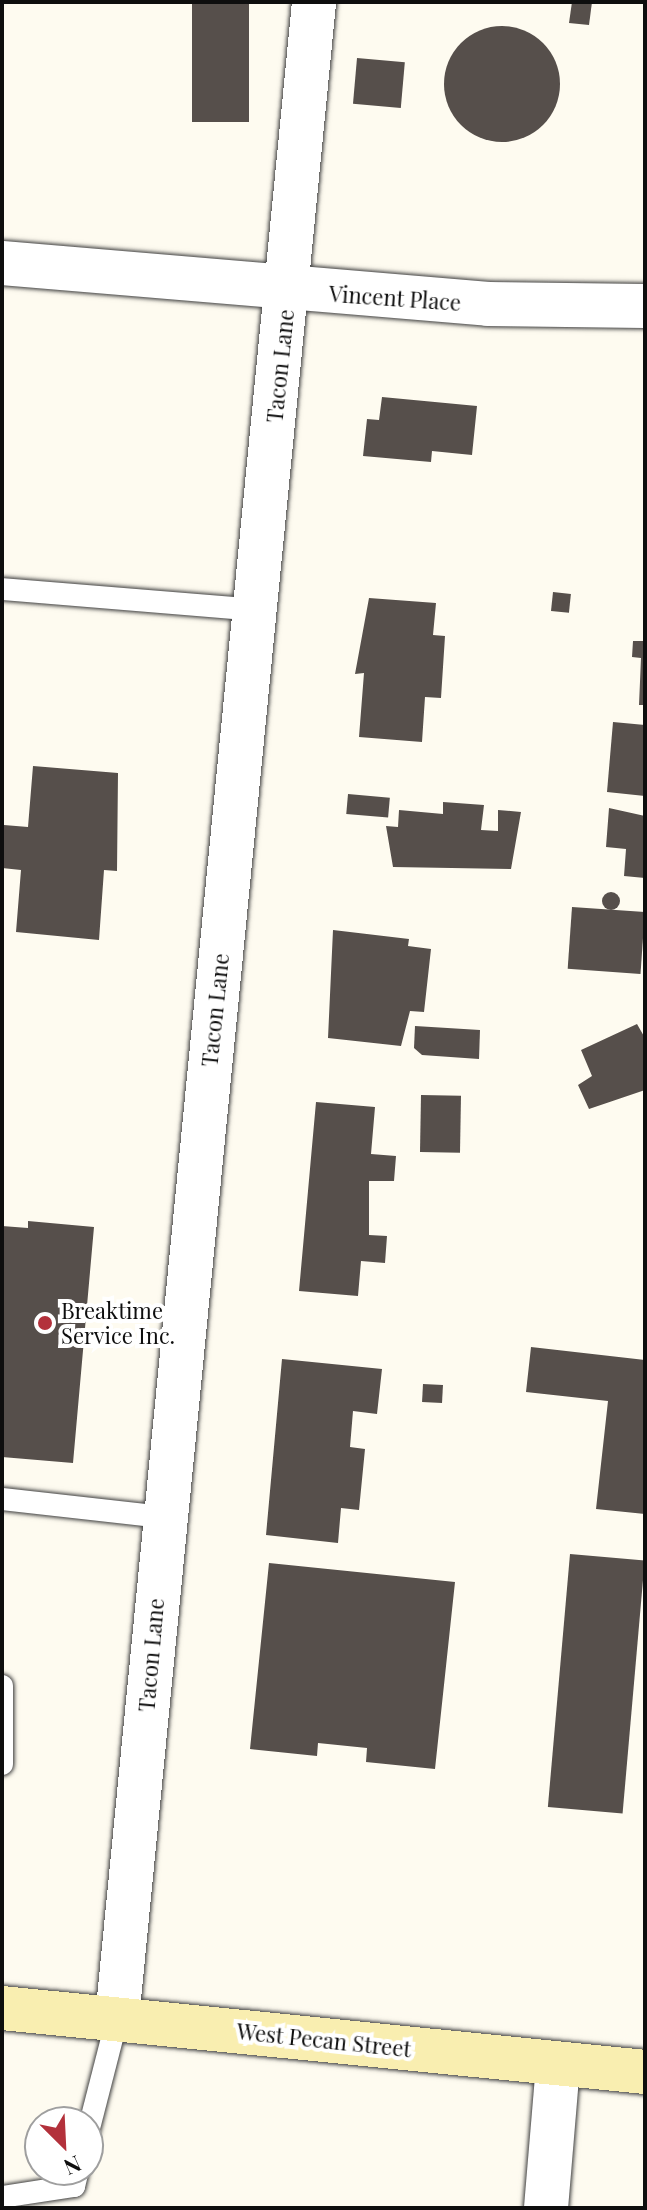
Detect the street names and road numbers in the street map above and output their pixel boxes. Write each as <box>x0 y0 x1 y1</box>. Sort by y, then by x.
street label: Vincent Place <box>328 280 462 316</box>
street label: Tacon Lane <box>261 308 299 424</box>
street label: Tacon Lane <box>196 952 234 1068</box>
street label: Tacon Lane <box>133 1597 169 1713</box>
street label: West Pecan Street <box>235 2018 413 2062</box>

